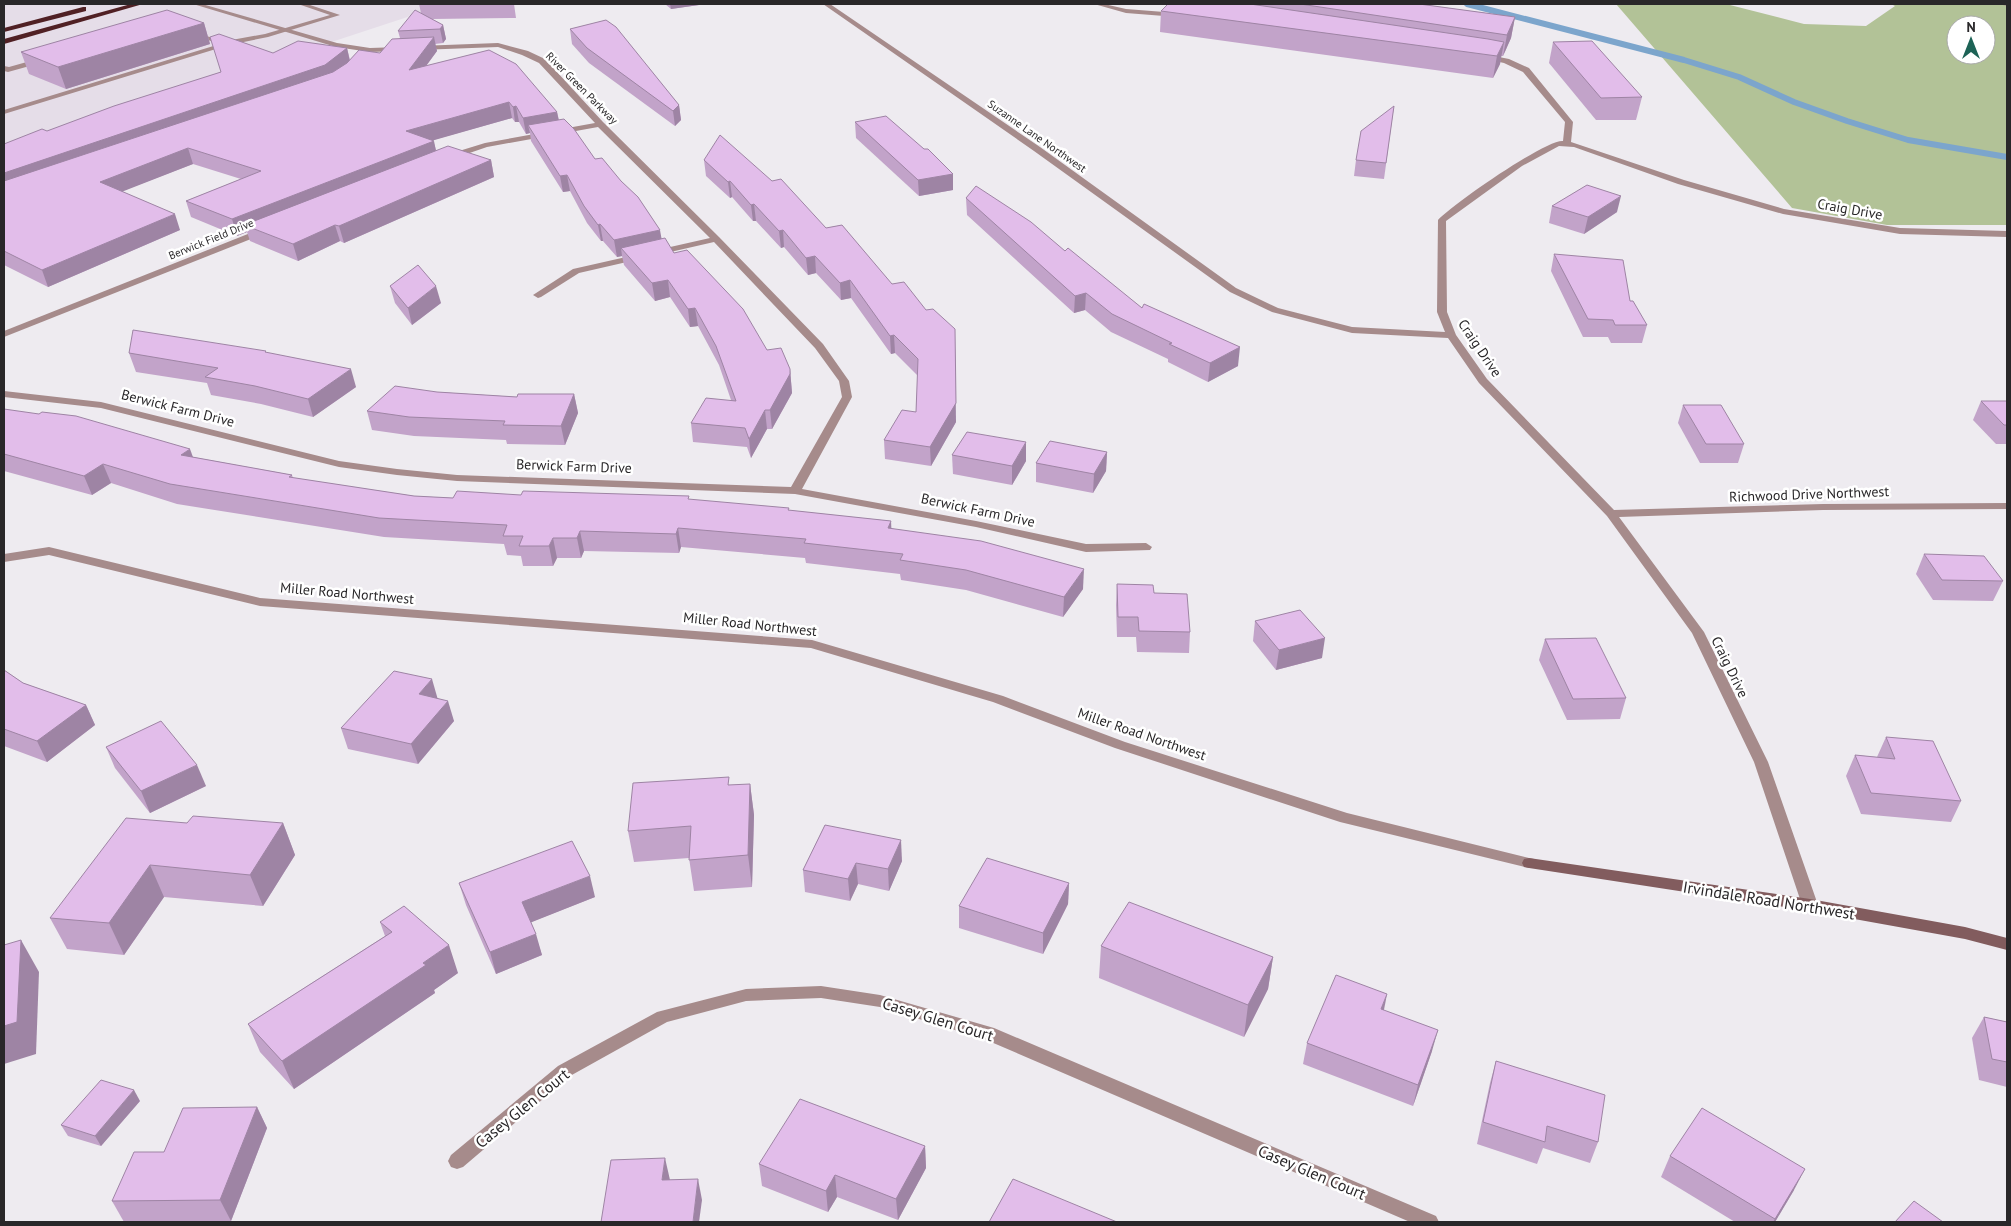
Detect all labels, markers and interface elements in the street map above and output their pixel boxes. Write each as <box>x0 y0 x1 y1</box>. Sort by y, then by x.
north arrow <box>1946 15 1996 65</box>
text: N <box>1966 18 1976 36</box>
street label: River Green Parkway <box>543 49 622 128</box>
street label: Suzanne Lane Northwest <box>985 97 1089 175</box>
street label: Craig Drive <box>1816 194 1884 224</box>
street label: Berwick Field Drive <box>166 215 256 262</box>
street label: Craig Drive <box>1454 316 1506 380</box>
street label: Berwick Farm Drive <box>120 385 236 431</box>
street label: Berwick Farm Drive <box>516 455 632 477</box>
street label: Richwood Drive Northwest <box>1729 482 1890 506</box>
street label: Berwick Farm Drive <box>919 489 1037 531</box>
street label: Miller Road Northwest <box>279 578 415 608</box>
street label: Miller Road Northwest <box>682 608 818 640</box>
street label: Craig Drive <box>1707 633 1753 701</box>
street label: Miller Road Northwest <box>1076 704 1209 764</box>
street label: Irvindale Road Northwest <box>1682 877 1857 924</box>
street label: Casey Glen Court <box>880 993 997 1046</box>
street label: Casey Glen Court <box>471 1064 574 1152</box>
street label: Casey Glen Court <box>1255 1140 1369 1204</box>

